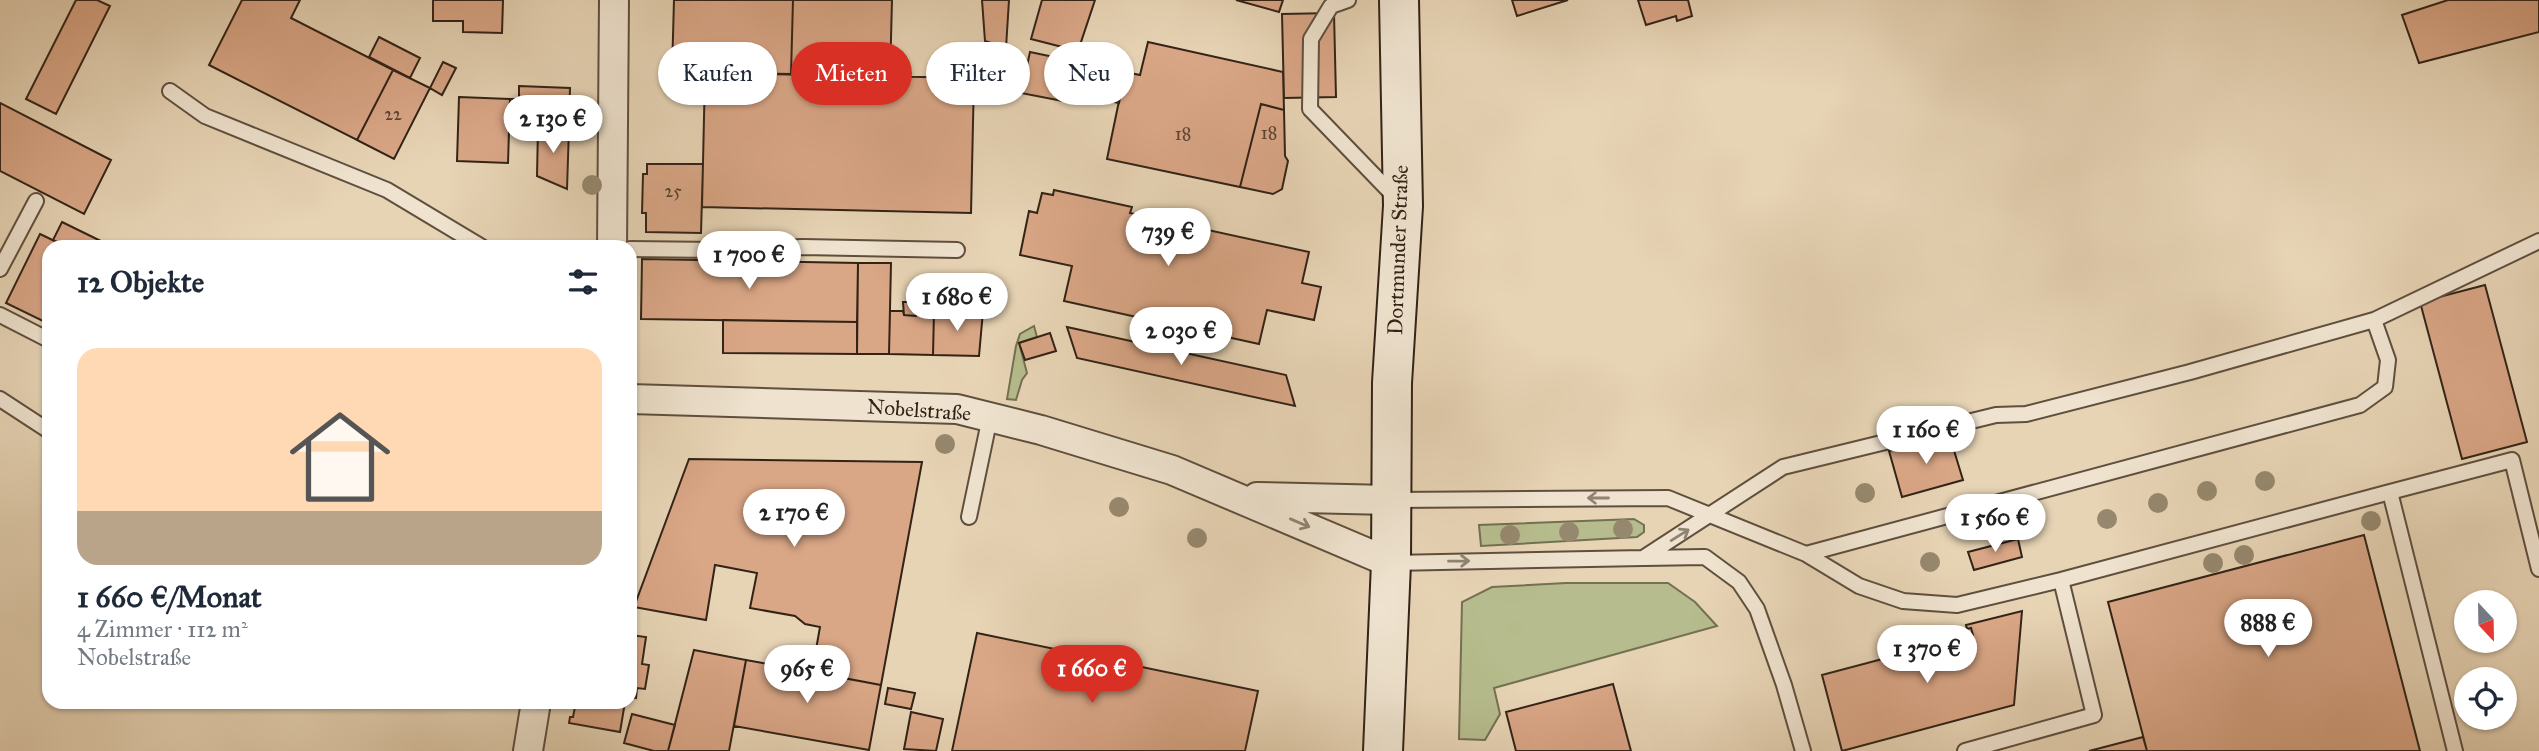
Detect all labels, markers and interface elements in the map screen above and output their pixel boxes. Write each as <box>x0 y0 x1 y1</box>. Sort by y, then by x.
chip: Kaufen <box>658 42 777 105</box>
chip: Mieten <box>791 42 912 105</box>
chip: Filter <box>926 42 1030 105</box>
chip: Neu <box>1044 42 1134 105</box>
pin: 2 130 € <box>488 96 618 155</box>
house number: 22 <box>384 103 402 125</box>
text: 2 130 € <box>520 104 586 132</box>
house number: 18 <box>1261 122 1277 144</box>
house number: 18 <box>1175 123 1191 145</box>
street label: Dortmunder Straße <box>1382 164 1414 335</box>
house number: 25 <box>664 180 682 202</box>
pin: 739 € <box>1119 208 1217 268</box>
text: 739 € <box>1142 217 1194 245</box>
pin: 1 700 € <box>684 232 814 291</box>
text: 1 700 € <box>713 240 785 268</box>
icon: filters <box>564 263 602 301</box>
text: 12 Objekte <box>77 264 204 300</box>
pin: 1 680 € <box>892 274 1022 333</box>
text: 1 680 € <box>922 282 992 310</box>
pin: 2 030 € <box>1116 308 1246 367</box>
text: 2 030 € <box>1145 316 1217 344</box>
street label: Nobelstraße <box>866 393 972 427</box>
icon: home <box>277 394 403 520</box>
pin: 1 160 € <box>1861 406 1991 466</box>
text: 1 160 € <box>1892 415 1960 443</box>
pin: 2 170 € <box>729 490 859 549</box>
one-way arrow <box>1587 492 1610 505</box>
pin: 1 560 € <box>1930 494 2060 554</box>
text: 2 170 € <box>759 498 829 526</box>
text: 1 560 € <box>1961 503 2029 531</box>
one-way arrow <box>1288 517 1310 530</box>
one-way arrow <box>1670 527 1689 542</box>
one-way arrow <box>1447 555 1470 568</box>
text: 1 660 €/Monat <box>77 579 262 615</box>
north arrow <box>2454 590 2516 653</box>
map controls <box>2454 590 2517 730</box>
pin: 888 € <box>2219 600 2317 659</box>
text: 888 € <box>2240 608 2296 636</box>
text: 4 Zimmer · 112 m² <box>77 615 248 643</box>
pin: 1 370 € <box>1862 626 1992 685</box>
text: 1 370 € <box>1893 634 1961 662</box>
text: Nobelstraße <box>77 643 191 671</box>
pin: 965 € <box>758 646 856 705</box>
pin: 1 660 € <box>1027 646 1157 705</box>
text: 965 € <box>780 654 834 682</box>
text: 1 660 € <box>1057 654 1127 682</box>
button: locate <box>2454 667 2517 730</box>

